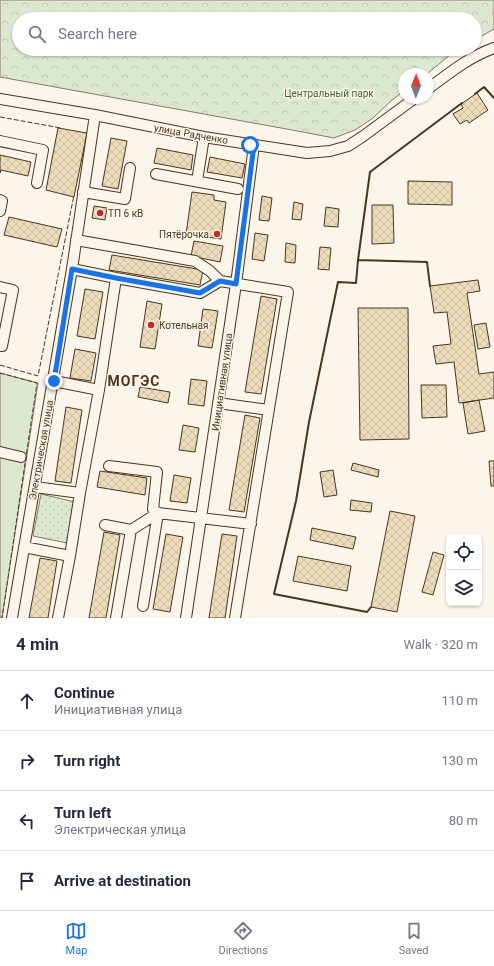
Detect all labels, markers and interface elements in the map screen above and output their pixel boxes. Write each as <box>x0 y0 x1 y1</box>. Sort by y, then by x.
search box <box>12 12 482 56</box>
icon: search <box>26 23 48 45</box>
text: Search here <box>58 25 137 43</box>
north arrow <box>398 68 434 104</box>
park label: Центральный парк <box>284 88 374 99</box>
street label: улица Радченко <box>153 122 229 146</box>
route start <box>241 136 259 154</box>
marker: ТП 6 кВ <box>95 208 105 218</box>
place label: ТП 6 кВ <box>108 208 143 219</box>
place label: Пятёрочка <box>159 229 209 240</box>
marker: Пятёрочка <box>212 229 222 239</box>
marker: Котельная <box>146 320 156 330</box>
place label: Котельная <box>159 320 209 331</box>
street label: Инициативная улица <box>210 332 234 432</box>
route end <box>45 372 63 390</box>
district label: МОГЭС <box>108 373 160 389</box>
street label: Электрическая улица <box>27 399 55 501</box>
map controls <box>446 534 482 606</box>
button: locate <box>446 534 482 570</box>
button: layers <box>446 570 482 606</box>
text: 4 min <box>16 634 59 654</box>
text: Walk · 320 m <box>403 637 478 652</box>
text: Continue <box>54 684 115 702</box>
icon: ahead <box>16 690 38 712</box>
text: 110 m <box>441 693 478 708</box>
text: Инициативная улица <box>54 702 182 717</box>
icon: right <box>16 750 38 772</box>
text: Turn right <box>54 752 120 770</box>
text: 130 m <box>441 753 478 768</box>
text: Turn left <box>54 804 111 822</box>
icon: left <box>16 810 38 832</box>
text: 80 m <box>449 813 478 828</box>
text: Электрическая улица <box>54 822 186 837</box>
icon: arrive <box>16 870 38 892</box>
text: Arrive at destination <box>54 872 191 890</box>
tab: Map <box>65 920 87 957</box>
tab: Directions <box>218 920 268 957</box>
tab: Saved <box>399 920 429 957</box>

